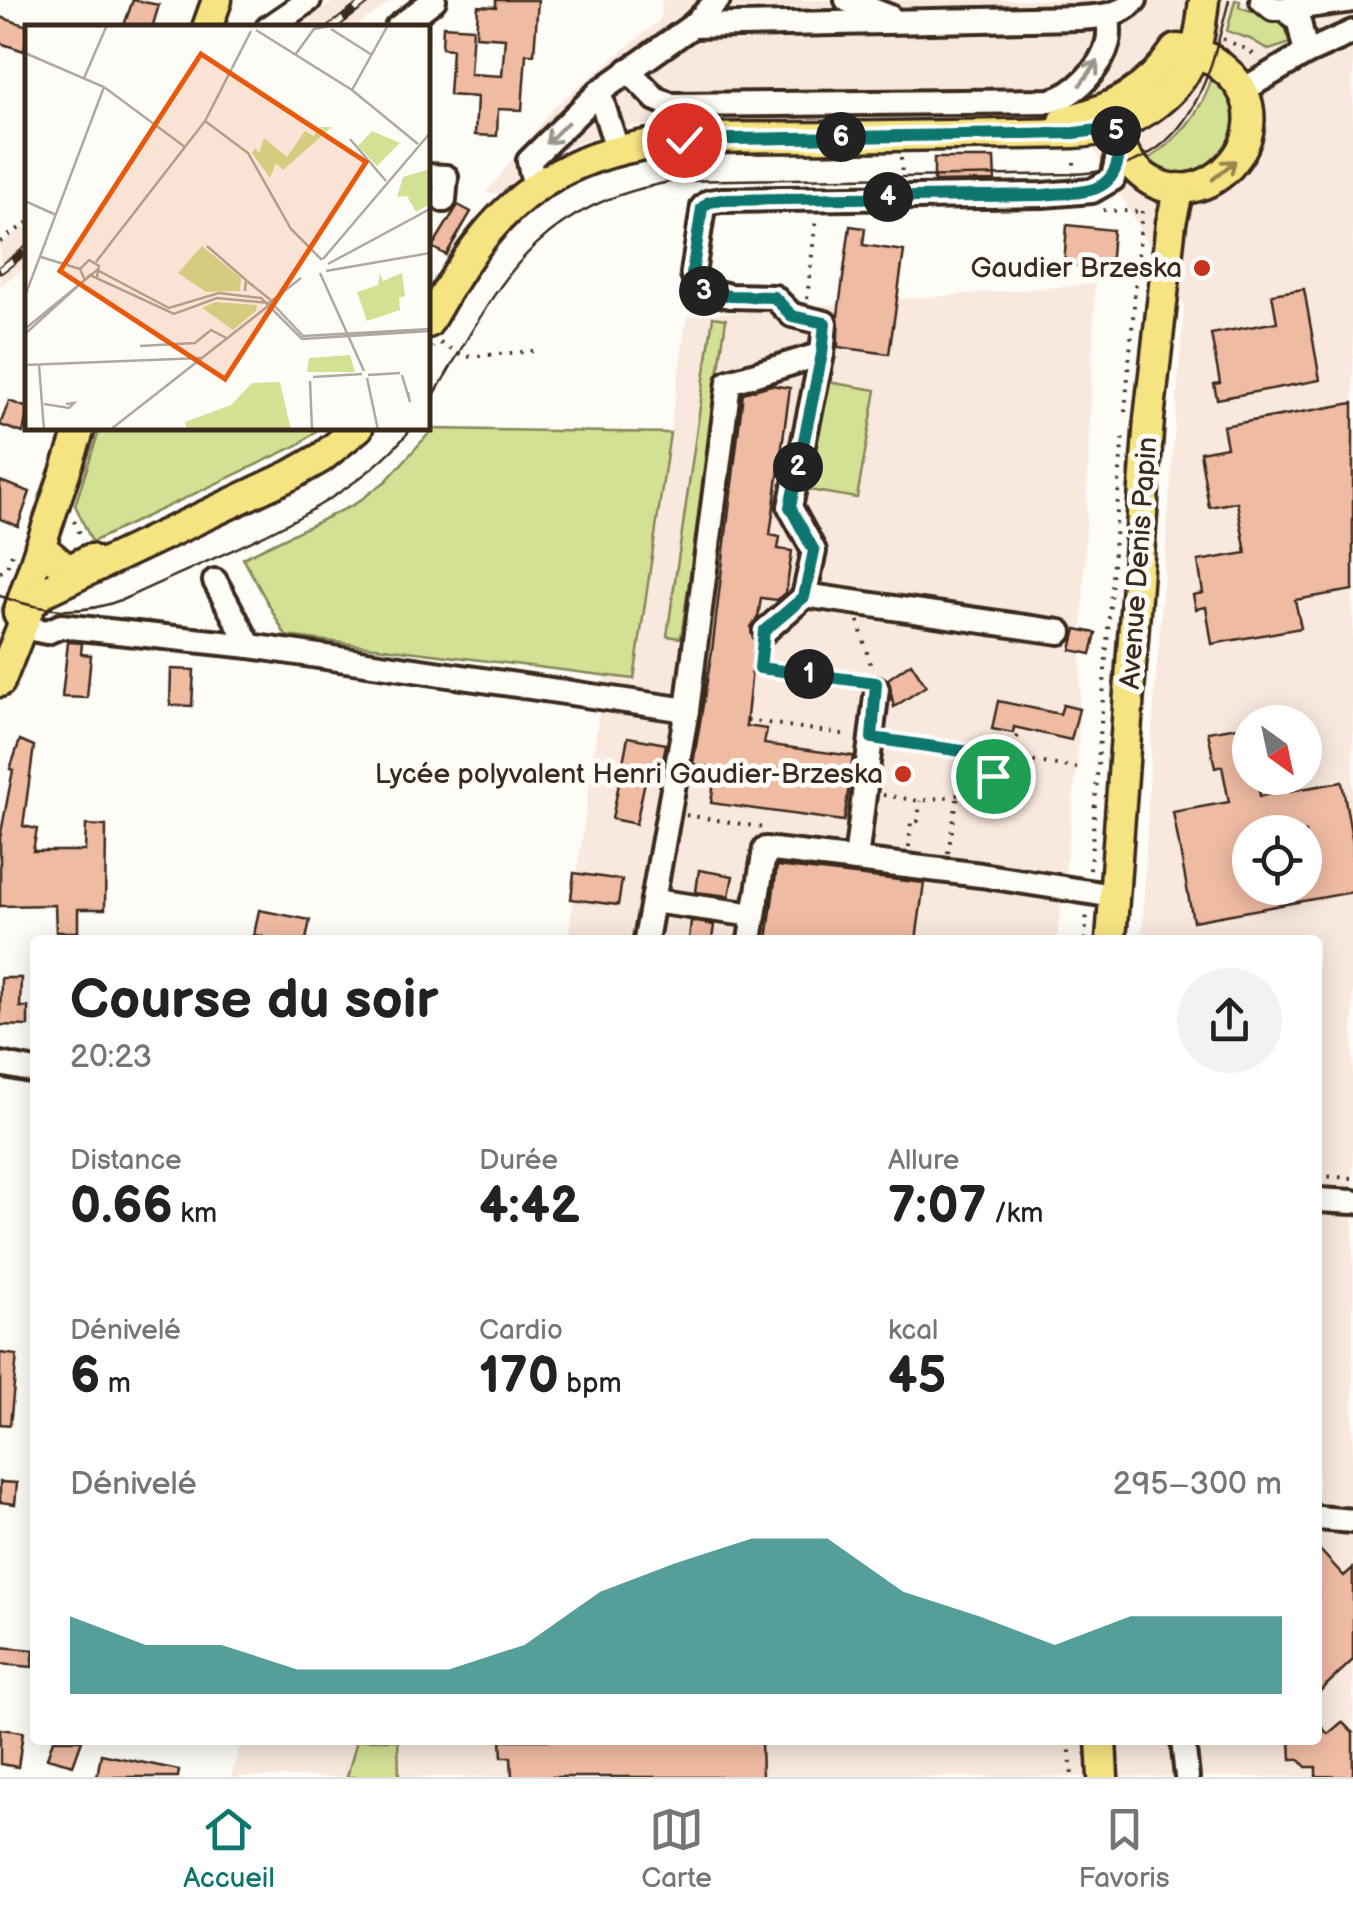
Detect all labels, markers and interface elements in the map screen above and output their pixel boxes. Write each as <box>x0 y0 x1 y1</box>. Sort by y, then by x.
inset map <box>25 25 430 430</box>
one-way arrow <box>1078 60 1099 87</box>
pin <box>642 98 727 183</box>
pin: 5 <box>1091 106 1141 156</box>
pin: 6 <box>816 112 866 162</box>
icon: check <box>657 113 712 168</box>
text: 5 <box>1108 114 1124 147</box>
text: 6 <box>833 120 849 153</box>
one-way arrow <box>545 121 569 145</box>
one-way arrow <box>1211 159 1236 182</box>
pin: 4 <box>863 172 913 222</box>
text: 4 <box>880 180 896 213</box>
place label: Gaudier Brzeska <box>970 252 1182 285</box>
marker: Gaudier Brzeska <box>1191 257 1213 279</box>
pin: 3 <box>679 266 729 316</box>
text: 3 <box>696 274 712 307</box>
street label: Avenue Denis Papin <box>1114 436 1164 690</box>
pin: 2 <box>773 442 823 492</box>
text: 2 <box>790 450 806 483</box>
pin: 1 <box>784 649 834 699</box>
text: 1 <box>803 657 815 690</box>
north arrow <box>1232 705 1322 795</box>
map controls <box>1232 705 1322 905</box>
pin <box>951 734 1036 819</box>
icon: arrive <box>966 749 1021 804</box>
place label: Lycée polyvalent Henri Gaudier-Brzeska <box>375 758 883 791</box>
marker: Lycée polyvalent Henri Gaudier-Brzeska <box>892 763 914 785</box>
button: locate <box>1232 815 1322 905</box>
text: Course du soir <box>70 967 438 1034</box>
button: share <box>1177 968 1282 1073</box>
text: 20:23 <box>70 1038 152 1077</box>
text: Distance <box>70 1144 182 1177</box>
text: Durée <box>479 1144 558 1177</box>
text: Allure <box>888 1144 959 1177</box>
text: 0.66 <box>70 1177 173 1237</box>
text: 4:42 <box>479 1177 580 1237</box>
text: 7:07 <box>888 1177 986 1237</box>
text: km <box>173 1197 217 1230</box>
text: /km <box>986 1197 1043 1230</box>
text: Dénivelé <box>70 1314 181 1347</box>
text: Cardio <box>479 1314 563 1347</box>
text: kcal <box>888 1314 938 1347</box>
text: 6 <box>70 1347 100 1407</box>
text: 170 <box>479 1347 559 1407</box>
text: 45 <box>888 1347 946 1407</box>
text: m <box>100 1367 131 1400</box>
text: bpm <box>559 1367 622 1400</box>
text: Dénivelé <box>70 1465 197 1504</box>
text: 295–300 m <box>1113 1465 1282 1504</box>
tab: Accueil <box>183 1802 275 1895</box>
tab: Carte <box>641 1802 712 1895</box>
tab: Favoris <box>1078 1802 1170 1895</box>

